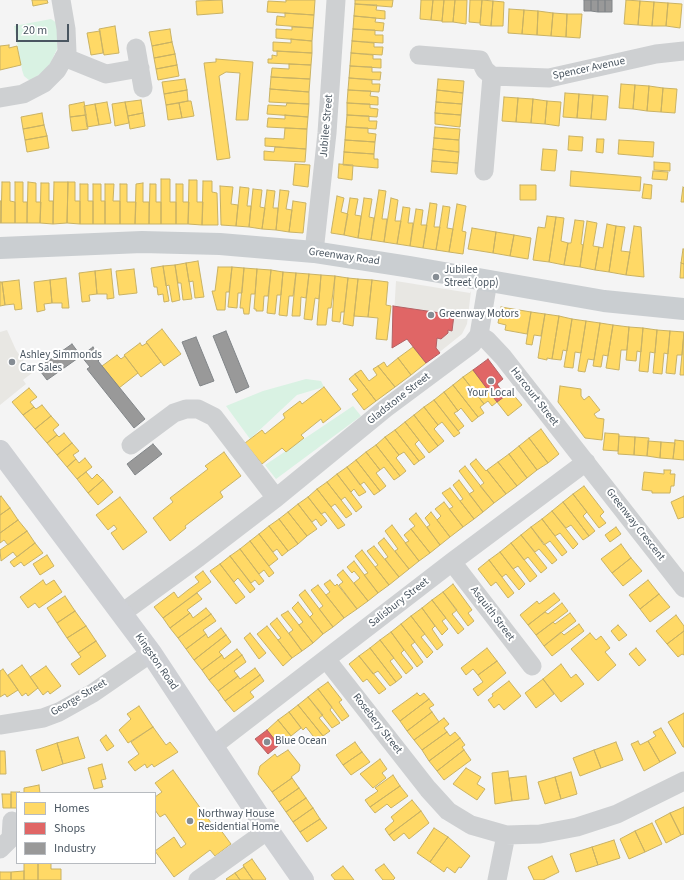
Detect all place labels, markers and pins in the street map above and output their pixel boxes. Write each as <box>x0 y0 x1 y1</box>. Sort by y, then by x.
place label: Jubilee Street (opp) <box>444 264 499 290</box>
marker: Jubilee Street (opp) <box>431 272 441 282</box>
place label: Greenway Motors <box>439 308 519 322</box>
marker: Greenway Motors <box>426 310 436 320</box>
place label: Ashley Simmonds Car Sales <box>20 349 102 375</box>
marker: Ashley Simmonds Car Sales <box>7 357 17 367</box>
marker: Your Local <box>486 376 496 386</box>
place label: Your Local <box>467 387 515 401</box>
place label: Blue Ocean <box>275 735 327 749</box>
marker: Blue Ocean <box>262 737 272 747</box>
place label: Northway House Residential Home <box>198 808 279 834</box>
marker: Northway House Residential Home <box>185 816 195 826</box>

